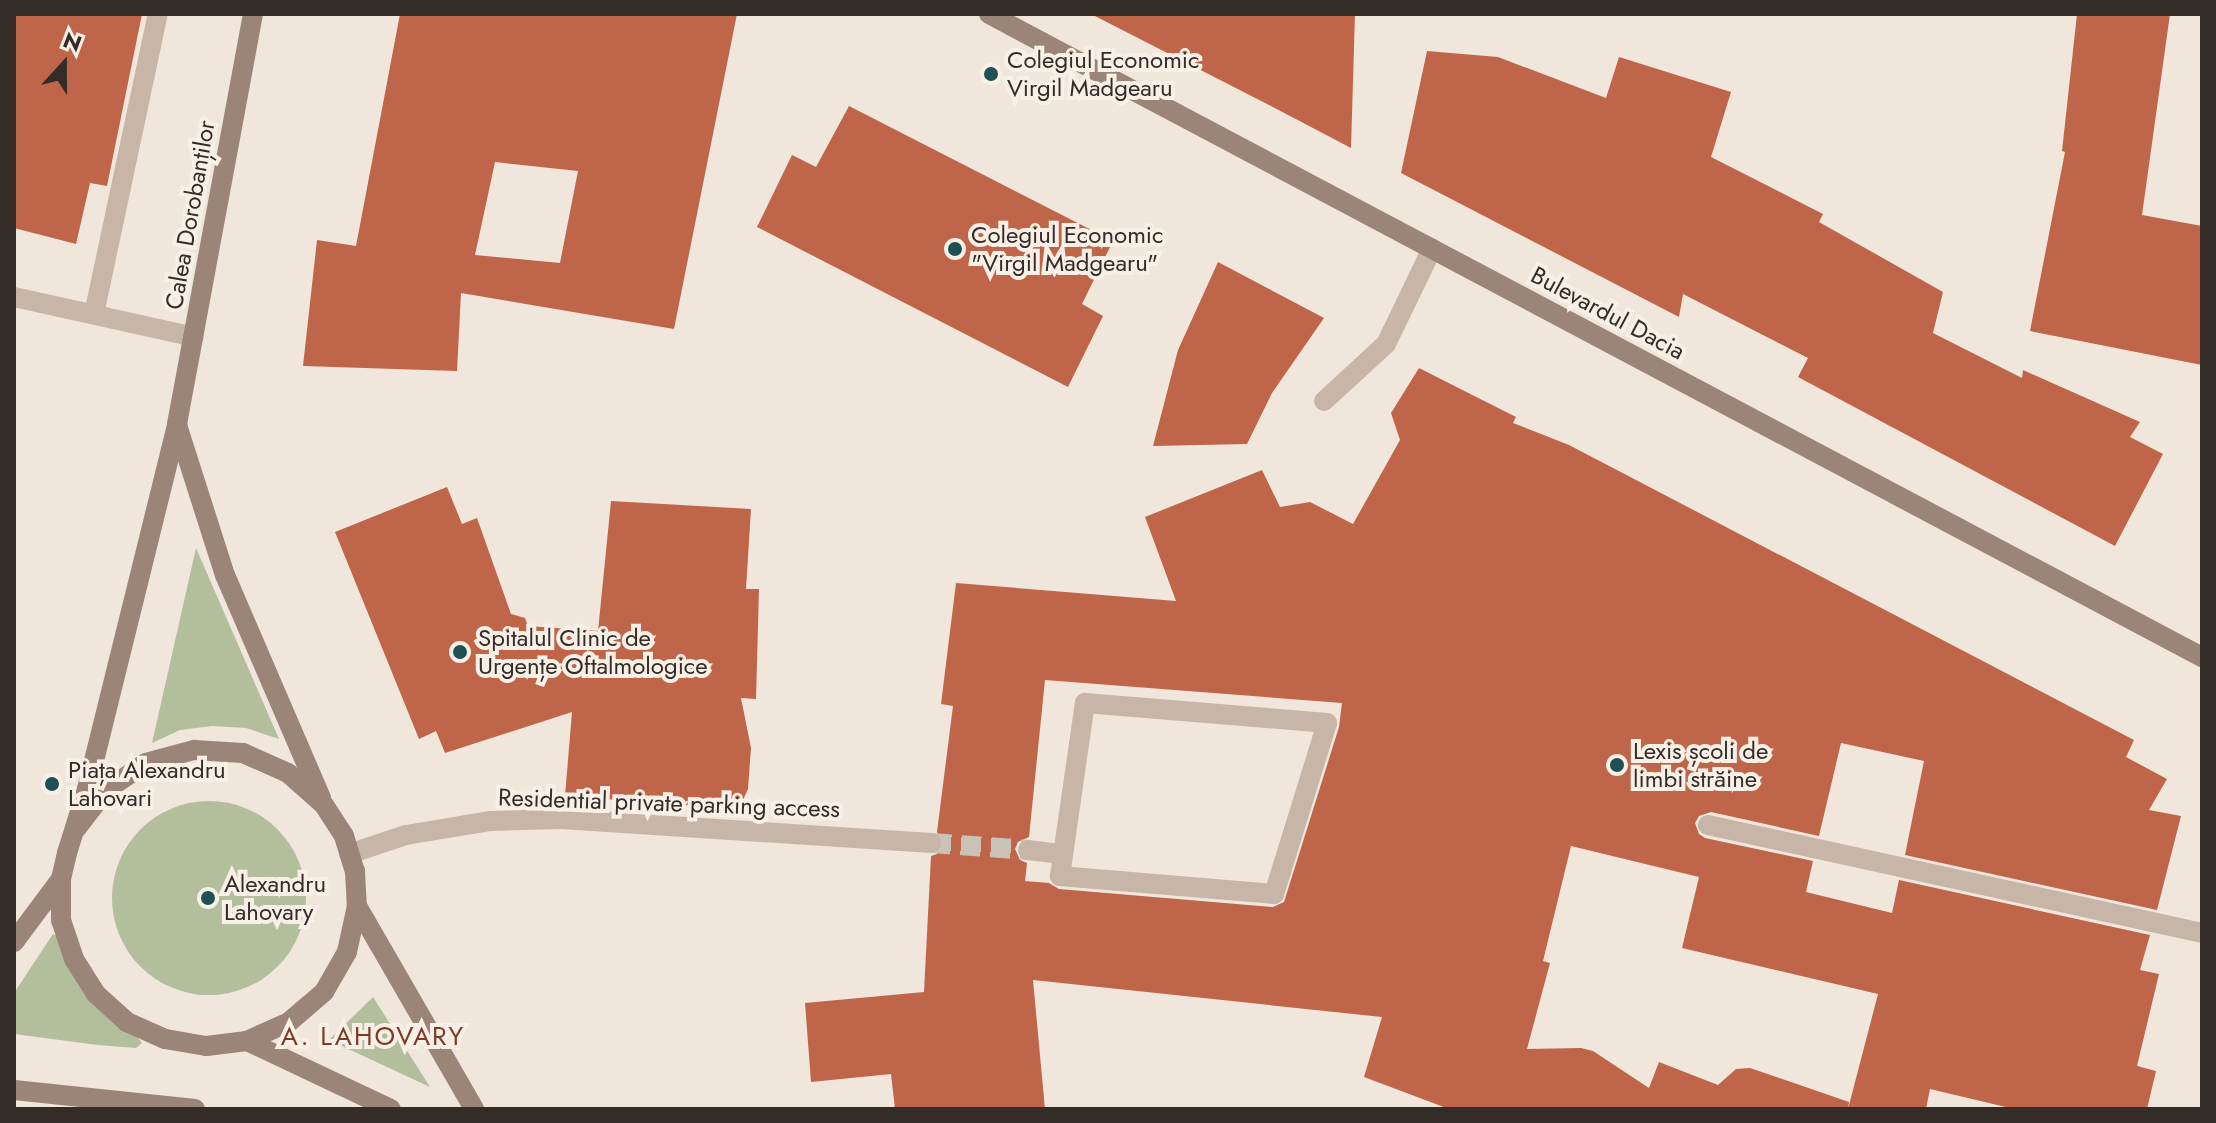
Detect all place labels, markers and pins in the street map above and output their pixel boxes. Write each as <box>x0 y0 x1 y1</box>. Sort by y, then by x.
place label: Colegiul Economic Virgil Madgearu <box>1007 46 1200 102</box>
marker: Colegiul Economic Virgil Madgearu <box>982 65 1000 83</box>
place label: Colegiul Economic "Virgil Madgearu" <box>971 221 1164 277</box>
marker: Colegiul Economic "Virgil Madgearu" <box>946 240 964 258</box>
place label: Spitalul Clinic de Urgențe Oftalmologice <box>478 624 708 680</box>
marker: Spitalul Clinic de Urgențe Oftalmologice <box>449 641 471 663</box>
place label: Lexis școli de limbi străine <box>1633 737 1768 793</box>
place label: Piața Alexandru Lahovari <box>68 756 226 812</box>
marker: Lexis școli de limbi străine <box>1608 756 1626 774</box>
marker: Piața Alexandru Lahovari <box>43 775 61 793</box>
place label: Alexandru Lahovary <box>224 870 326 926</box>
marker: Alexandru Lahovary <box>199 889 217 907</box>

